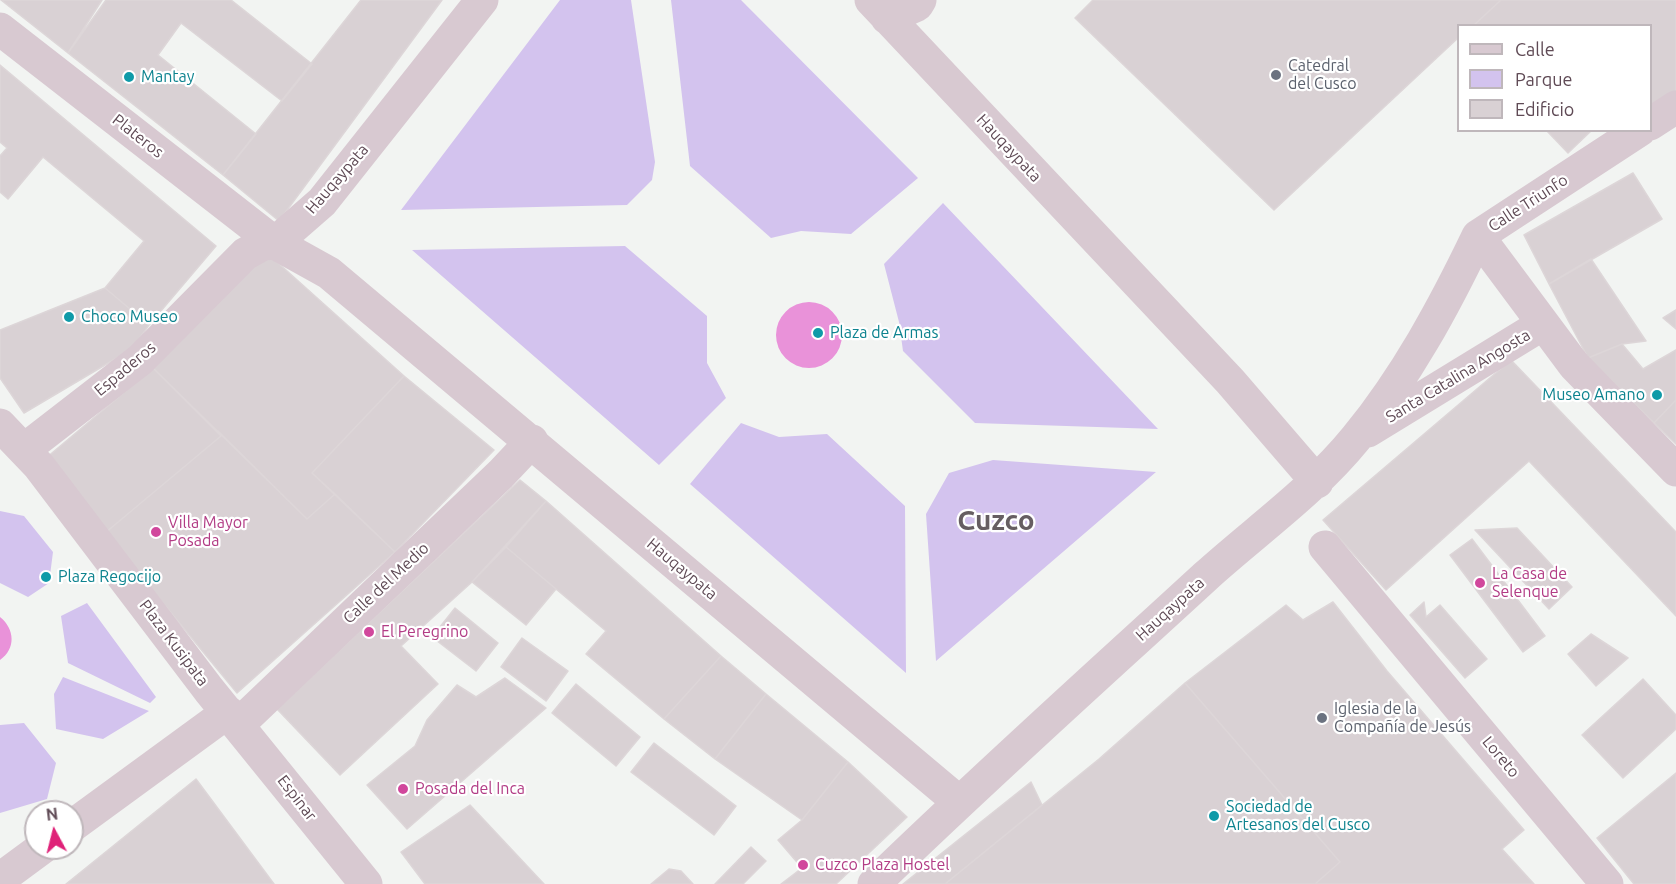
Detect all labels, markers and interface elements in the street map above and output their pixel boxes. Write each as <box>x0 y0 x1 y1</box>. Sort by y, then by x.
legend <box>1457 24 1652 132</box>
text: Calle <box>1515 39 1555 59</box>
place label: Catedral del Cusco <box>1288 56 1357 94</box>
place label: Mantay <box>141 67 194 87</box>
marker: Catedral del Cusco <box>1269 68 1283 82</box>
text: Parque <box>1515 69 1572 89</box>
marker: Mantay <box>122 70 136 84</box>
text: Edificio <box>1515 99 1574 119</box>
street label: Plateros <box>109 110 167 162</box>
street label: Hauqaypata <box>973 110 1045 186</box>
street label: Hauqaypata <box>302 140 372 218</box>
street label: Calle Triunfo <box>1485 170 1571 236</box>
place label: Choco Museo <box>81 307 178 327</box>
marker: Choco Museo <box>62 310 76 324</box>
place label: Plaza de Armas <box>830 323 939 343</box>
street label: Santa Catalina Angosta <box>1382 325 1534 427</box>
marker: Plaza de Armas <box>811 326 825 340</box>
street label: Espaderos <box>90 338 160 400</box>
place label: Museo Amano <box>1542 385 1645 405</box>
marker: Museo Amano <box>1650 388 1664 402</box>
district label: Cuzco <box>957 504 1035 538</box>
place label: Villa Mayor Posada <box>168 513 248 551</box>
marker: Villa Mayor Posada <box>149 525 163 539</box>
street label: Hauqaypata <box>643 534 721 604</box>
street label: Calle del Medio <box>339 538 433 628</box>
place label: La Casa de Selenque <box>1492 564 1567 602</box>
place label: Plaza Regocijo <box>58 567 161 587</box>
marker: Plaza Regocijo <box>39 570 53 584</box>
street label: Hauqaypata <box>1132 573 1208 645</box>
marker: La Casa de Selenque <box>1473 576 1487 590</box>
street label: Plaza Kusipata <box>135 596 213 690</box>
place label: El Peregrino <box>381 622 468 642</box>
marker: El Peregrino <box>362 625 376 639</box>
place label: Iglesia de la Compañía de Jesús <box>1334 699 1471 737</box>
marker: Iglesia de la Compañía de Jesús <box>1315 711 1329 725</box>
street label: Loreto <box>1478 732 1524 782</box>
street label: Espinar <box>273 771 321 825</box>
place label: Posada del Inca <box>415 779 525 799</box>
marker: Posada del Inca <box>396 782 410 796</box>
place label: Sociedad de Artesanos del Cusco <box>1226 797 1370 835</box>
north arrow <box>24 800 84 860</box>
text: N <box>45 804 59 824</box>
marker: Sociedad de Artesanos del Cusco <box>1207 809 1221 823</box>
place label: Cuzco Plaza Hostel <box>815 855 949 875</box>
marker: Cuzco Plaza Hostel <box>796 858 810 872</box>

